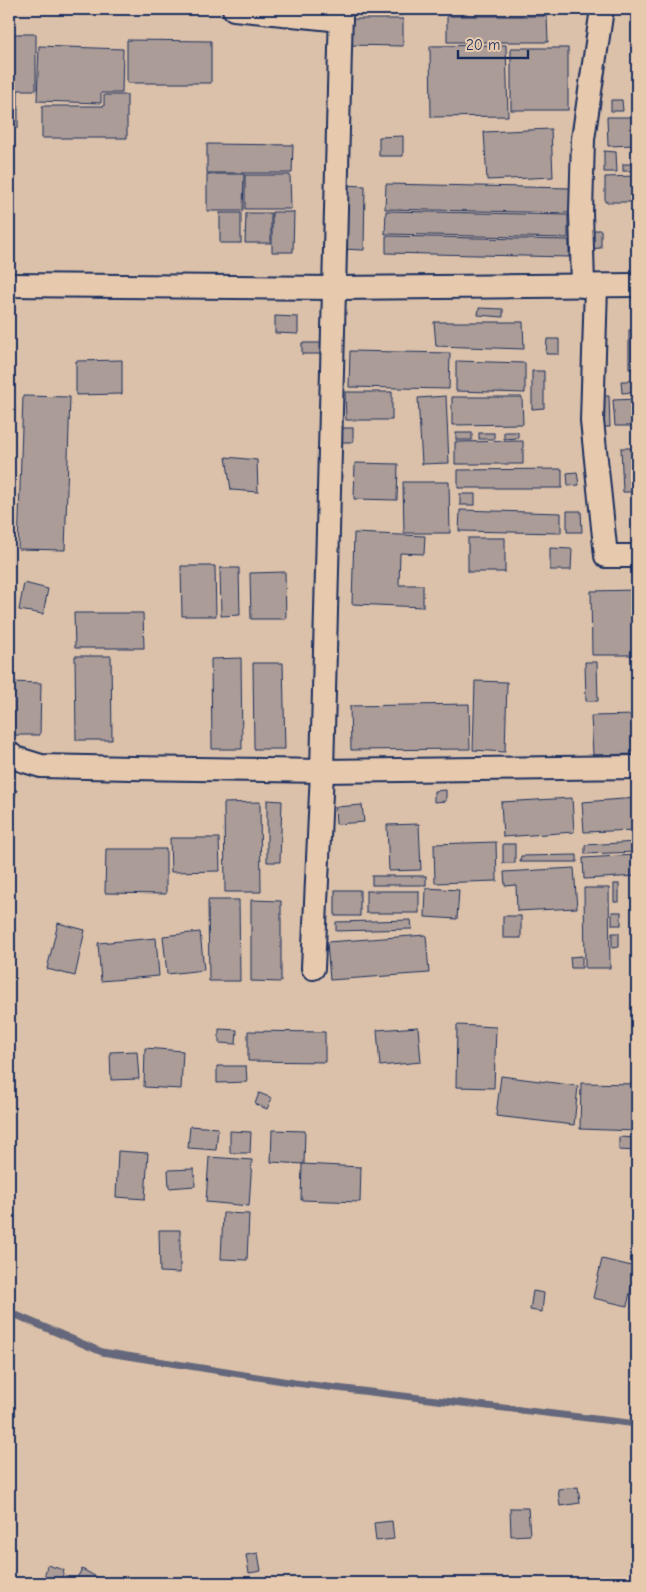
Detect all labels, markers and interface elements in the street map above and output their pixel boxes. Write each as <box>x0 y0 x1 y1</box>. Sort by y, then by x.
scale bar <box>458 28 528 60</box>
text: 20 m <box>466 36 500 54</box>

